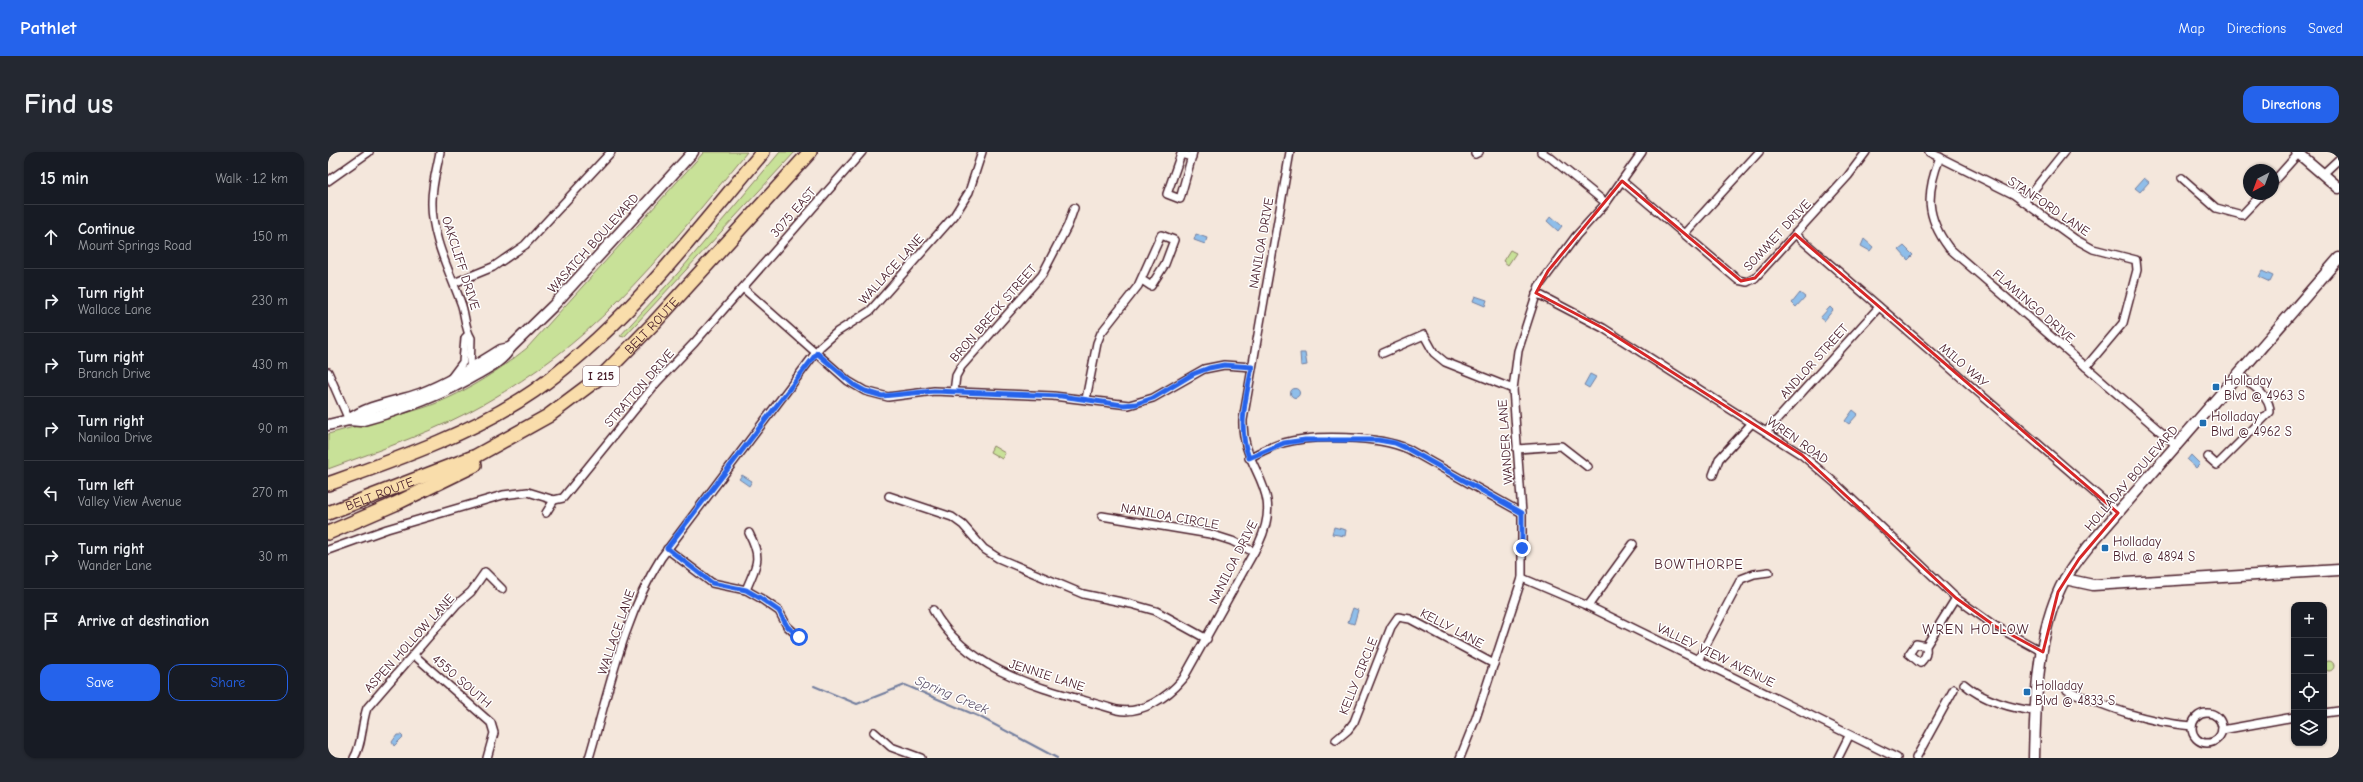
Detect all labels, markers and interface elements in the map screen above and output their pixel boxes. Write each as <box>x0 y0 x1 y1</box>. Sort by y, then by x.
text: Pathlet <box>20 17 76 39</box>
text: Map <box>2178 20 2205 37</box>
text: Directions <box>2227 20 2286 37</box>
text: Saved <box>2308 20 2343 37</box>
button: Directions <box>2243 86 2339 123</box>
text: Find us <box>24 88 113 120</box>
north arrow <box>2243 164 2279 200</box>
text: 15 min <box>40 169 89 188</box>
text: Walk · 1.2 km <box>215 171 288 186</box>
street label: STANFORD LANE <box>2005 173 2093 239</box>
street label: 3075 EAST <box>767 184 819 240</box>
street label: WASATCH BOULEVARD <box>544 190 642 296</box>
street label: NANILOA DRIVE <box>1246 196 1276 290</box>
street label: SOMMET DRIVE <box>1740 196 1814 274</box>
street label: OAKCLIFF DRIVE <box>439 214 483 312</box>
text: Continue <box>78 220 135 238</box>
icon: ahead <box>40 226 62 248</box>
text: 150 m <box>253 229 288 244</box>
street label: WALLACE LANE <box>856 231 927 307</box>
text: Mount Springs Road <box>78 238 192 253</box>
street label: BRON BRECK STREET <box>947 261 1040 365</box>
street label: FLAMINGO DRIVE <box>1990 266 2078 346</box>
text: Turn right <box>78 284 144 302</box>
icon: right <box>40 290 62 312</box>
text: 230 m <box>252 293 288 308</box>
street label: BELT ROUTE <box>621 294 682 356</box>
text: Wallace Lane <box>78 302 151 317</box>
street label: ANDLOR STREET <box>1777 321 1851 401</box>
street label: MILO WAY <box>1936 340 1992 390</box>
street label: STRATTON DRIVE <box>601 346 677 430</box>
text: Turn right <box>78 348 144 366</box>
icon: right <box>40 354 62 376</box>
text: 430 m <box>252 357 288 372</box>
text: Branch Drive <box>78 366 150 381</box>
road number: I 215 <box>583 366 619 386</box>
place label: Holladay Blvd @ 4963 S <box>2224 373 2305 403</box>
marker: Holladay Blvd @ 4963 S <box>2211 382 2221 392</box>
street label: WANDER LANE <box>1495 399 1515 485</box>
place label: Holladay Blvd @ 4962 S <box>2211 409 2292 439</box>
text: Turn right <box>78 412 144 430</box>
street label: WREN ROAD <box>1764 413 1832 467</box>
icon: right <box>40 418 62 440</box>
marker: Holladay Blvd @ 4962 S <box>2198 418 2208 428</box>
text: 90 m <box>258 421 288 436</box>
street label: HOLLADAY BOULEVARD <box>2081 422 2181 534</box>
text: Naniloa Drive <box>78 430 152 445</box>
street label: BELT ROUTE <box>343 473 416 513</box>
text: Turn left <box>78 476 134 494</box>
icon: left <box>40 482 62 504</box>
text: 270 m <box>252 485 288 500</box>
text: Valley View Avenue <box>78 494 181 509</box>
street label: NANILOA CIRCLE <box>1120 500 1220 532</box>
street label: NANILOA DRIVE <box>1205 518 1261 606</box>
place label: Holladay Blvd. @ 4894 S <box>2113 534 2195 564</box>
route end <box>1513 539 1531 557</box>
text: Turn right <box>78 540 144 558</box>
marker: Holladay Blvd. @ 4894 S <box>2100 543 2110 553</box>
icon: right <box>40 546 62 568</box>
text: 30 m <box>258 549 288 564</box>
district label: BOWTHORPE <box>1654 556 1744 573</box>
text: Wander Lane <box>78 558 152 573</box>
street label: WALLACE LANE <box>594 587 638 677</box>
street label: ASPEN HOLLOW LANE <box>361 591 457 695</box>
map controls <box>2291 602 2327 746</box>
button: + <box>2291 602 2327 638</box>
street label: KELLY LANE <box>1418 605 1486 651</box>
icon: arrive <box>40 610 62 632</box>
text: Arrive at destination <box>78 612 209 630</box>
street label: VALLEY VIEW AVENUE <box>1655 620 1778 690</box>
district label: WREN HOLLOW <box>1922 621 2030 638</box>
route start <box>790 628 808 646</box>
street label: KELLY CIRCLE <box>1336 635 1380 717</box>
button: − <box>2291 638 2327 674</box>
street label: 4550 SOUTH <box>429 651 495 711</box>
street label: JENNIE LANE <box>1007 656 1087 694</box>
button: Save <box>40 664 160 701</box>
button: Share <box>168 664 288 701</box>
water label: Spring Creek <box>913 672 992 718</box>
button: locate <box>2291 674 2327 710</box>
place label: Holladay Blvd @ 4833 S <box>2035 678 2115 708</box>
marker: Holladay Blvd @ 4833 S <box>2022 687 2032 697</box>
button: layers <box>2291 710 2327 746</box>

